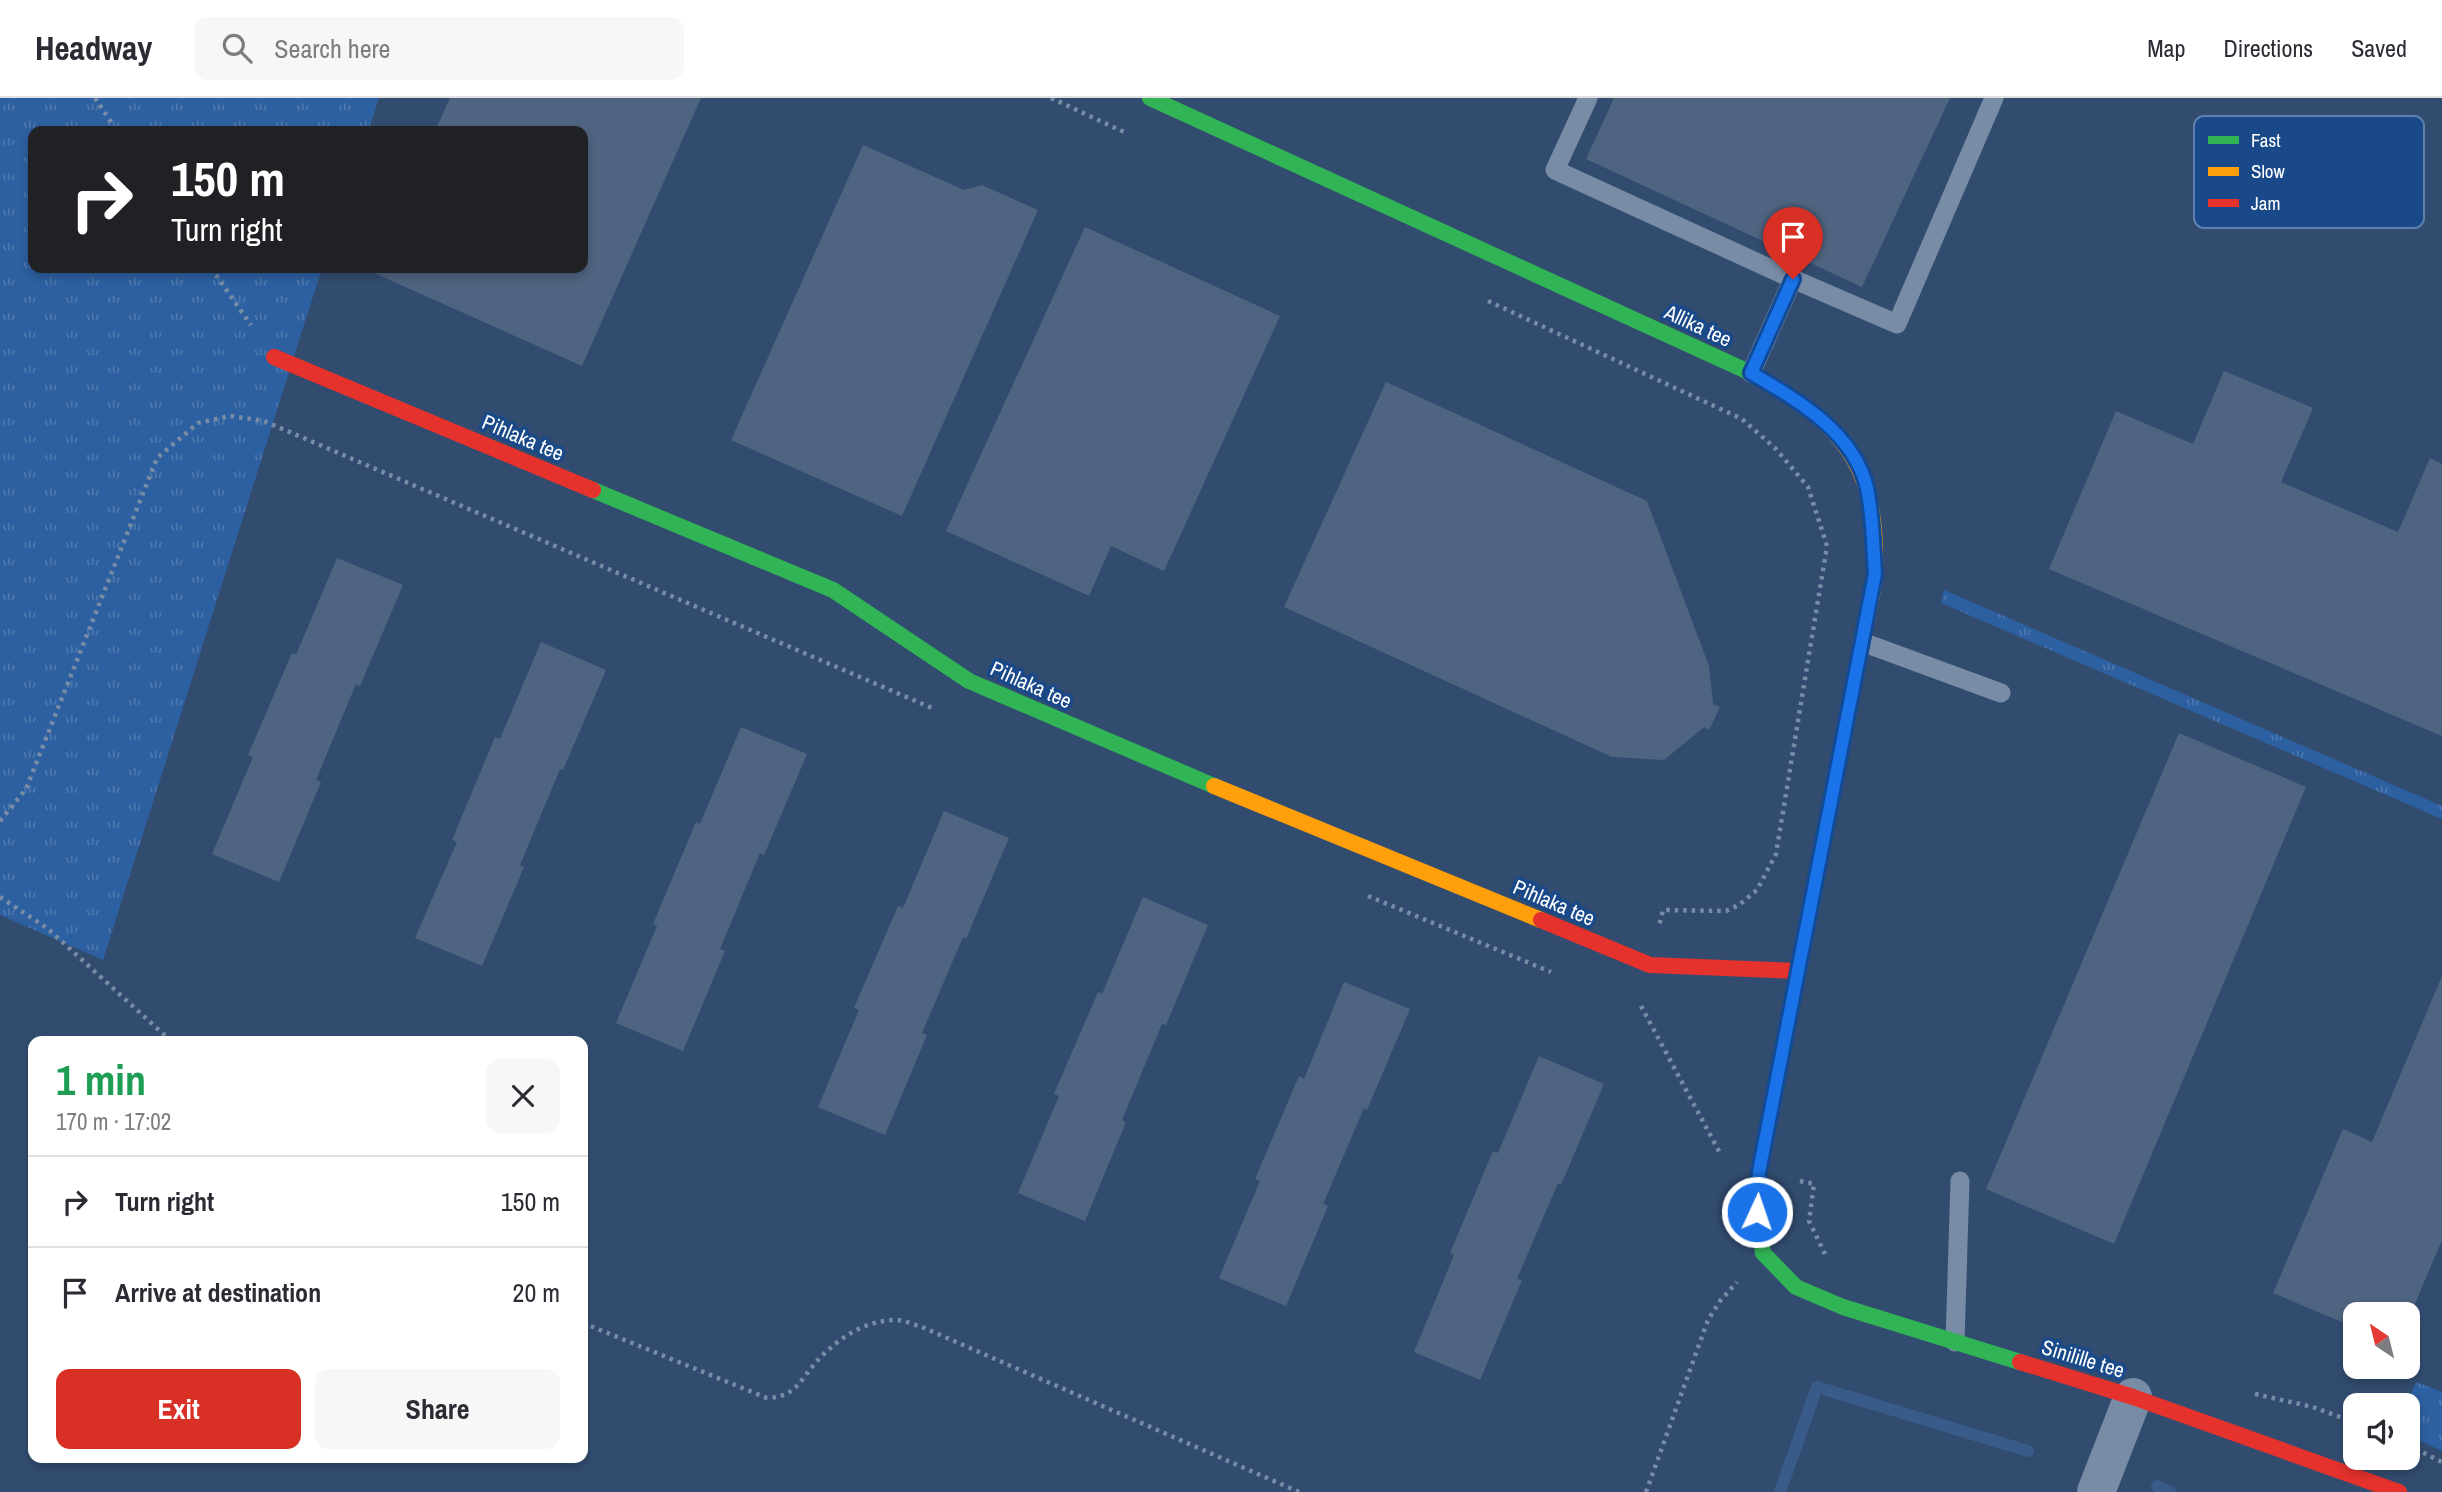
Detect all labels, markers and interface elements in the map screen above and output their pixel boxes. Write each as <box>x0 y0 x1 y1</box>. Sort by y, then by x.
search box <box>194 17 684 80</box>
text: Headway <box>35 26 152 70</box>
icon: search <box>218 29 256 67</box>
text: Search here <box>274 31 390 66</box>
text: Map <box>2147 32 2185 64</box>
text: Directions <box>2223 32 2313 64</box>
text: Saved <box>2351 32 2407 64</box>
legend <box>2194 116 2424 228</box>
text: Fast <box>2251 127 2281 153</box>
text: 150 m <box>171 145 285 211</box>
icon: right <box>56 154 147 245</box>
text: Slow <box>2251 158 2286 184</box>
text: Jam <box>2251 190 2280 216</box>
pin <box>1763 207 1823 279</box>
text: Turn right <box>171 208 283 251</box>
icon: arrive <box>1774 218 1812 256</box>
street label: Allika tee <box>1659 297 1736 354</box>
street label: Pihlaka tee <box>478 407 569 468</box>
street label: Pihlaka tee <box>986 654 1076 715</box>
street label: Pihlaka tee <box>1509 872 1600 933</box>
text: 1 min <box>56 1052 146 1108</box>
button: close <box>486 1059 560 1133</box>
text: 170 m · 17:02 <box>56 1106 171 1137</box>
position arrow <box>1720 1175 1794 1249</box>
icon: right <box>56 1183 94 1221</box>
text: Turn right <box>115 1184 214 1219</box>
text: 150 m <box>501 1184 560 1219</box>
icon: arrive <box>56 1274 94 1312</box>
text: Arrive at destination <box>115 1275 321 1310</box>
text: 20 m <box>513 1275 560 1310</box>
north arrow <box>2343 1302 2420 1379</box>
map controls <box>2343 1302 2420 1470</box>
street label: Sinilille tee <box>2038 1332 2128 1385</box>
button: Exit <box>56 1369 301 1449</box>
button: Share <box>315 1369 560 1449</box>
button: sound <box>2343 1393 2420 1470</box>

